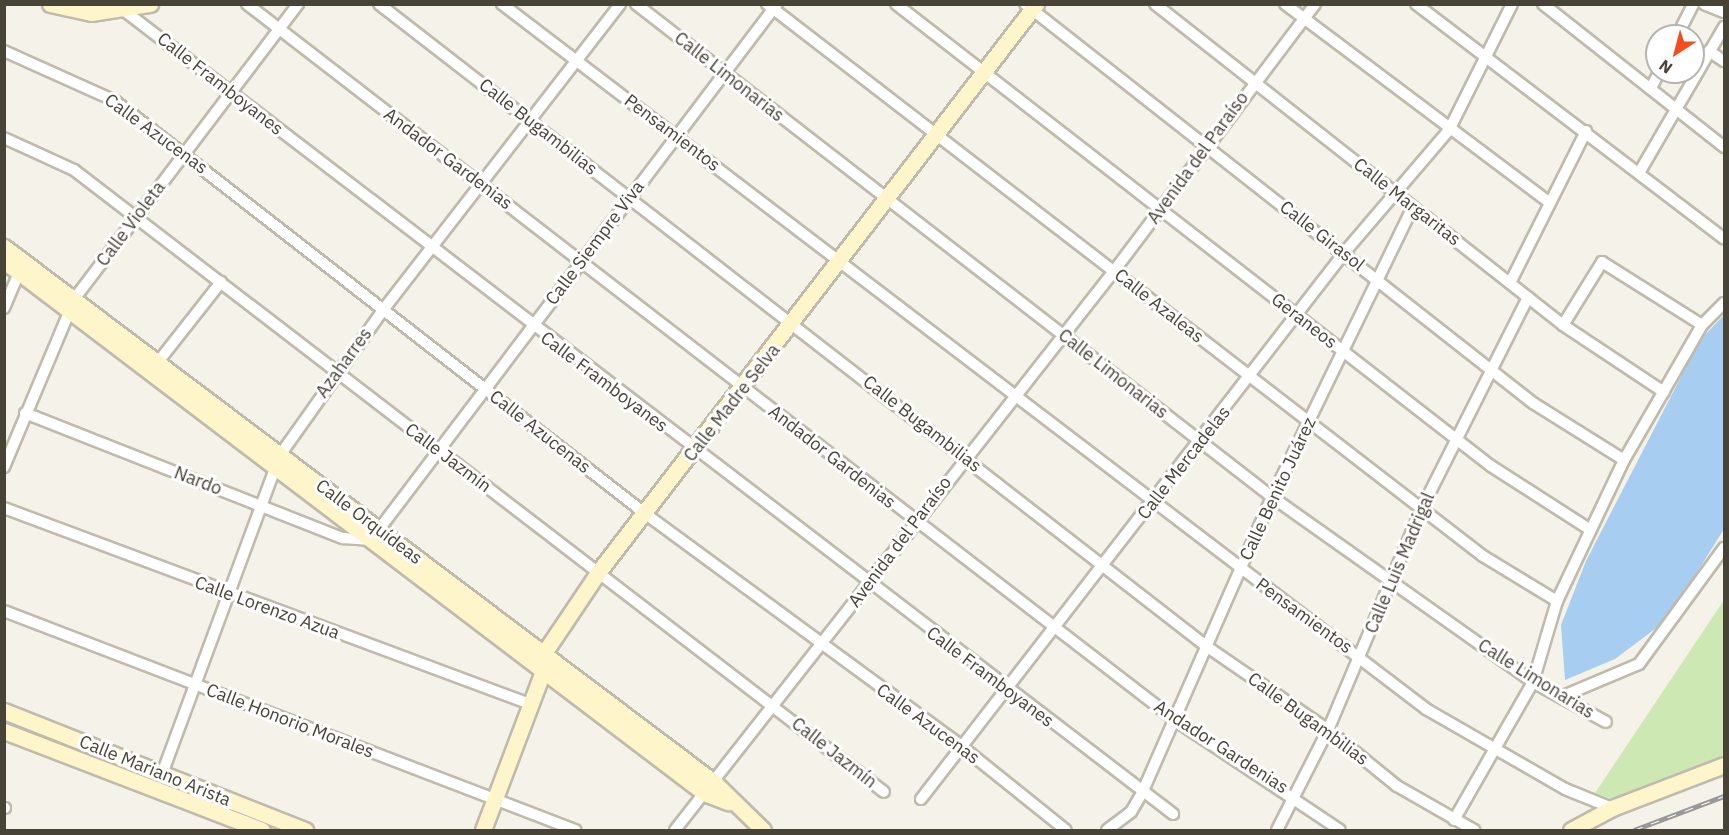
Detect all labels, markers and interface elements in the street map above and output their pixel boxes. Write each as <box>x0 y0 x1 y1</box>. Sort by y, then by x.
north arrow <box>1645 24 1705 84</box>
street label: Calle Limonarias <box>670 27 788 127</box>
street label: Calle Framboyanes <box>153 28 287 140</box>
text: N <box>1655 55 1676 78</box>
street label: Calle Bugambilias <box>475 74 601 180</box>
street label: Avenida del Paraíso <box>1143 88 1253 228</box>
street label: Calle Azucenas <box>100 89 212 179</box>
street label: Pensamientos <box>620 90 724 176</box>
street label: Andador Gardenias <box>380 104 516 214</box>
street label: Calle Margaritas <box>1349 154 1465 250</box>
street label: Calle Violeta <box>92 177 170 271</box>
street label: Calle Siempre Viva <box>541 177 649 309</box>
street label: Calle Girasol <box>1275 196 1369 276</box>
street label: Calle Azaleas <box>1110 264 1208 348</box>
street label: Geraneos <box>1267 289 1341 353</box>
street label: Azaharres <box>311 324 377 402</box>
street label: Calle Limonarias <box>1054 324 1172 424</box>
street label: Calle Framboyanes <box>536 327 672 437</box>
street label: Calle Madre Selva <box>679 340 785 466</box>
street label: Calle Bugambilias <box>859 371 985 477</box>
street label: Calle Azucenas <box>485 386 595 478</box>
street label: Andador Gardenias <box>764 401 900 513</box>
street label: Calle Mercadelas <box>1133 402 1235 524</box>
street label: Calle Benito Juárez <box>1235 414 1321 564</box>
street label: Calle Jazmín <box>401 419 495 497</box>
street label: Nardo <box>171 462 225 500</box>
street label: Avenida del Paraíso <box>844 472 956 612</box>
street label: Calle Orquídeas <box>311 475 427 569</box>
street label: Calle Luis Madrigal <box>1361 489 1439 637</box>
street label: Calle Lorenzo Azua <box>192 572 342 644</box>
street label: Pensamientos <box>1251 574 1357 658</box>
street label: Calle Framboyanes <box>922 622 1058 732</box>
street label: Calle Limonarias <box>1474 635 1598 723</box>
street label: Calle Bugambilias <box>1243 668 1373 770</box>
street label: Calle Honorio Morales <box>203 679 377 763</box>
street label: Calle Azucenas <box>872 679 984 769</box>
street label: Andador Gardenias <box>1150 696 1292 798</box>
street label: Calle Jazmín <box>787 713 881 793</box>
street label: Calle Mariano Arista <box>76 731 234 811</box>

